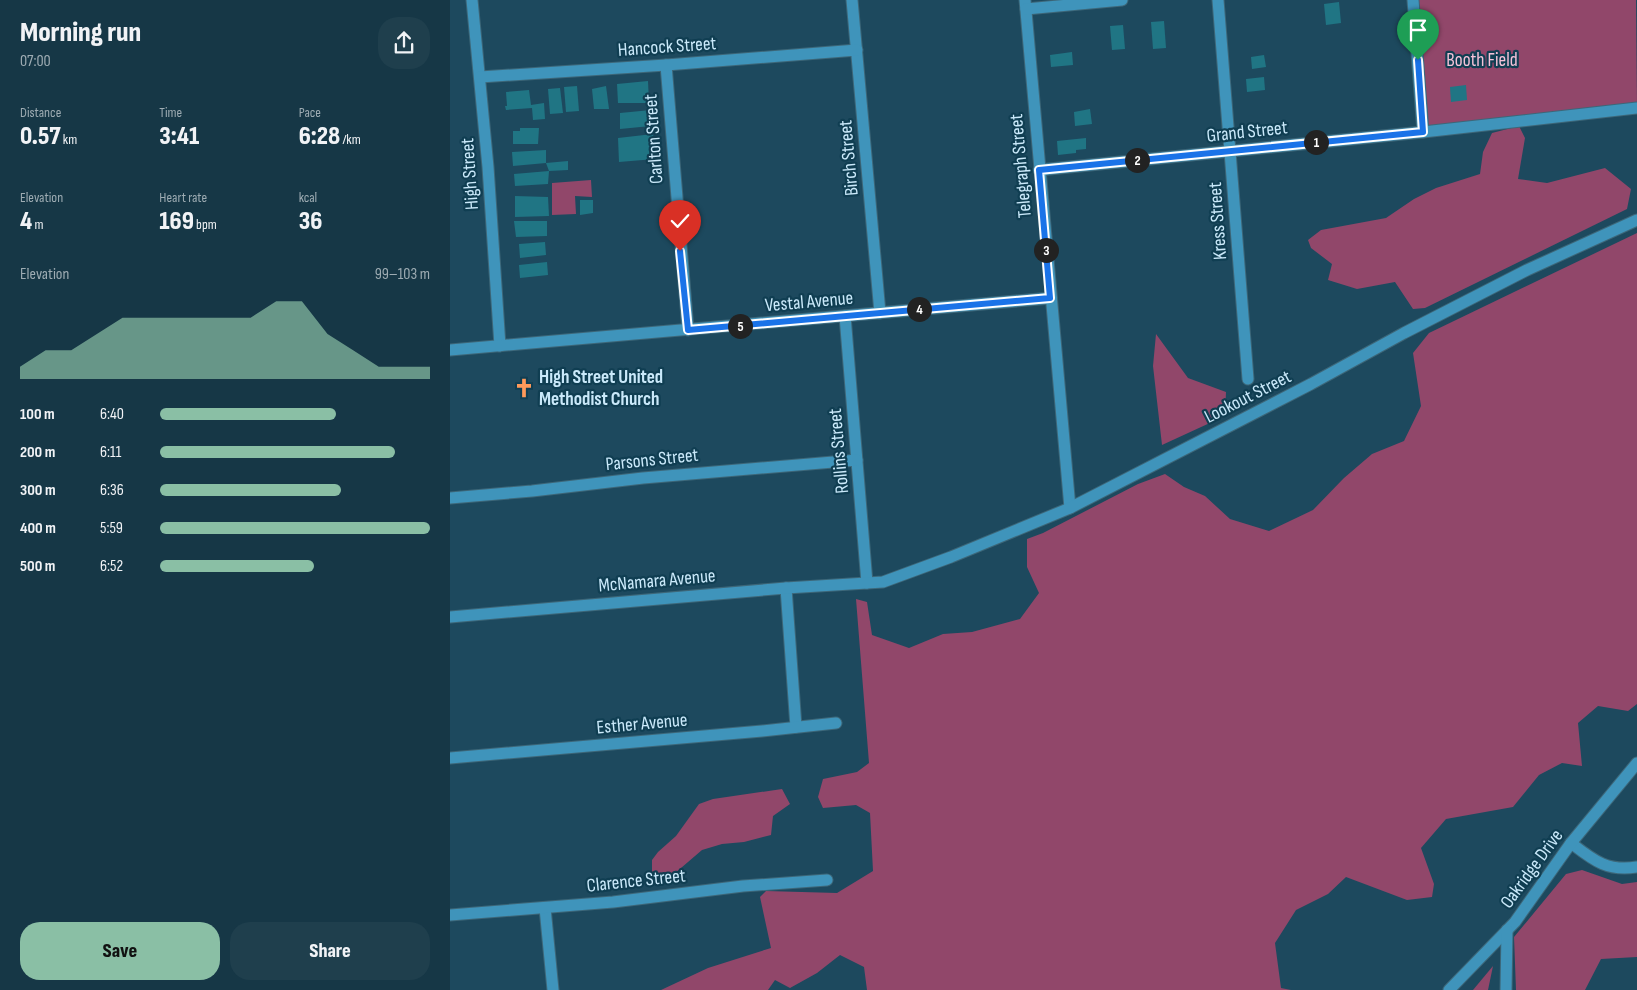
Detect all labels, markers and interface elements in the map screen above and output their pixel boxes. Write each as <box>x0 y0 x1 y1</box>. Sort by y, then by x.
pin <box>1397 9 1439 60</box>
text: Morning run <box>20 16 141 49</box>
icon: arrive <box>1404 16 1432 44</box>
button: share <box>378 17 430 69</box>
street label: Hancock Street <box>617 32 717 62</box>
park label: Booth Field <box>1446 49 1518 72</box>
text: 07:00 <box>20 52 51 71</box>
street label: Carlton Street <box>639 93 669 185</box>
text: Distance <box>20 104 61 121</box>
text: Time <box>159 104 182 121</box>
text: Pace <box>299 104 321 121</box>
street label: Telegraph Street <box>1005 113 1037 219</box>
street label: Grand Street <box>1205 116 1289 148</box>
street label: Birch Street <box>834 119 864 197</box>
text: 0.57 <box>20 121 61 152</box>
text: 3:41 <box>159 121 199 152</box>
text: 6:28 <box>299 121 340 152</box>
pin: 1 <box>1304 130 1328 154</box>
text: km <box>61 131 77 148</box>
text: /km <box>340 131 361 148</box>
text: 1 <box>1314 134 1319 151</box>
street label: High Street <box>456 137 484 211</box>
pin: 2 <box>1124 148 1150 172</box>
text: 2 <box>1134 152 1141 169</box>
street label: Kress Street <box>1204 181 1232 261</box>
text: Elevation <box>20 189 63 206</box>
text: Heart rate <box>159 189 207 206</box>
text: kcal <box>299 189 317 206</box>
pin <box>659 200 701 251</box>
text: 4 <box>20 206 32 237</box>
text: 169 <box>159 206 194 237</box>
text: 36 <box>299 206 322 237</box>
icon: check <box>666 207 694 235</box>
text: m <box>32 216 43 233</box>
text: bpm <box>194 216 217 233</box>
pin: 3 <box>1034 238 1058 262</box>
text: 3 <box>1043 242 1050 259</box>
text: Elevation <box>20 265 69 284</box>
text: 99–103 m <box>375 265 430 284</box>
street label: Vestal Avenue <box>764 287 854 317</box>
pin: 4 <box>906 296 932 322</box>
text: 4 <box>916 301 923 318</box>
pin: 5 <box>728 314 752 338</box>
text: 5 <box>737 318 744 335</box>
street label: Lookout Street <box>1201 365 1295 429</box>
place label: High Street United Methodist Church <box>539 366 663 411</box>
church icon: High Street United Methodist Church <box>513 377 535 399</box>
text: 100 m <box>20 405 55 424</box>
text: 6:40 <box>100 405 124 424</box>
street label: Rollins Street <box>824 407 854 495</box>
text: 200 m <box>20 443 55 462</box>
text: 6:11 <box>100 443 121 462</box>
street label: Parsons Street <box>605 444 700 476</box>
text: 300 m <box>20 481 56 500</box>
text: 6:36 <box>100 481 124 500</box>
text: 400 m <box>20 519 56 538</box>
text: 5:59 <box>100 519 123 538</box>
text: 500 m <box>20 557 55 576</box>
text: 6:52 <box>100 557 123 576</box>
street label: McNamara Avenue <box>598 564 716 598</box>
street label: Esther Avenue <box>596 709 688 739</box>
street label: Oakridge Drive <box>1496 825 1568 913</box>
street label: Clarence Street <box>585 864 687 898</box>
button: Save <box>20 922 220 980</box>
button: Share <box>230 922 430 980</box>

